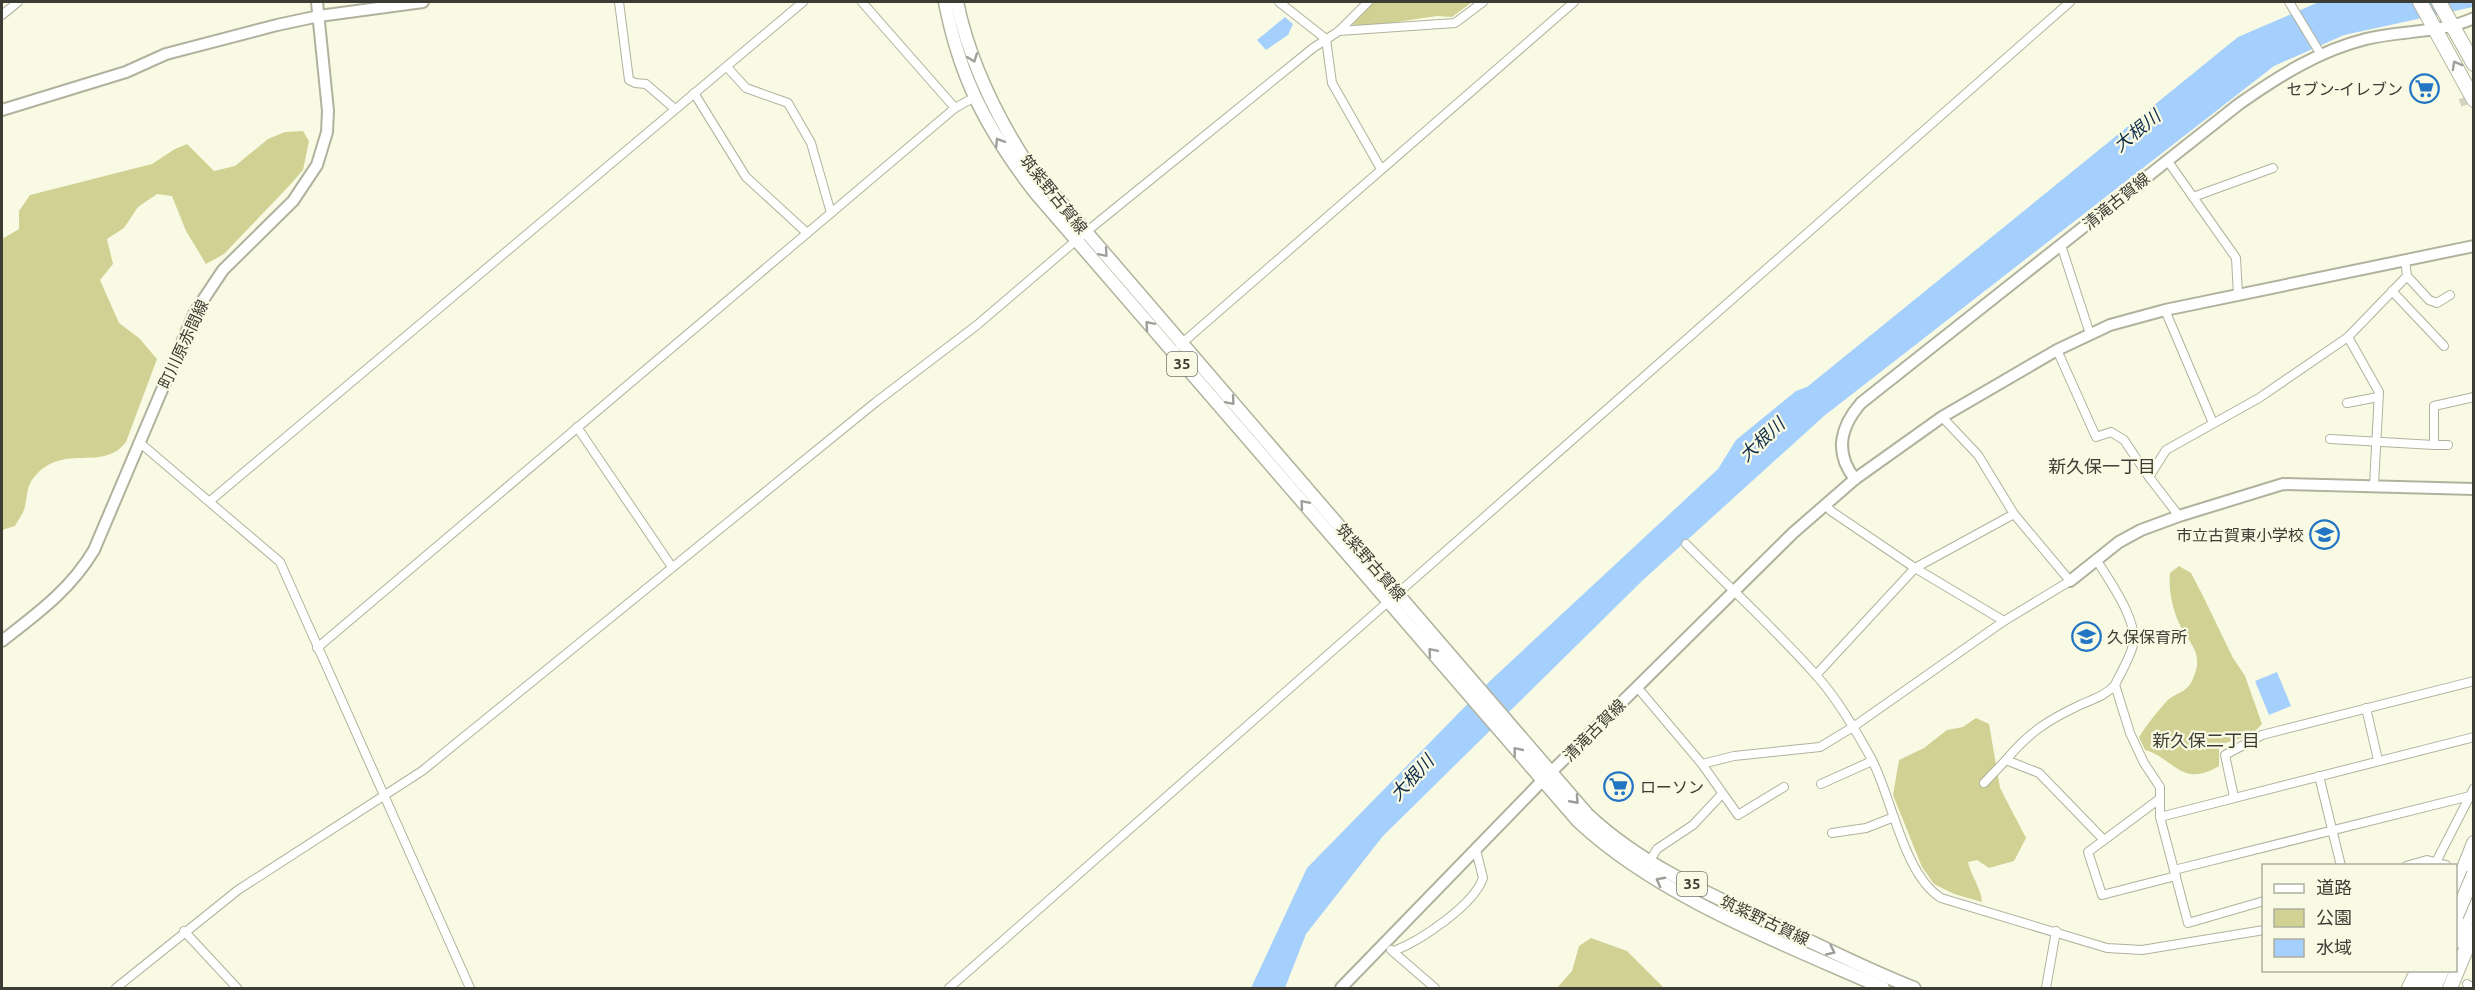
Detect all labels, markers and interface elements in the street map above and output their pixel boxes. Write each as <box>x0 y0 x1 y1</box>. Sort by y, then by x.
one-way arrow <box>966 52 978 63</box>
one-way arrow <box>2452 60 2463 71</box>
supermarket icon: セブン-イレブン <box>2408 73 2440 105</box>
place label: セブン-イレブン <box>2286 80 2403 98</box>
water label: 大根川 <box>2109 104 2165 155</box>
one-way arrow <box>994 138 1006 148</box>
street label: 筑紫野古賀線 <box>1017 151 1091 237</box>
street label: 清滝古賀線 <box>2079 169 2153 233</box>
one-way arrow <box>1097 246 1108 257</box>
street label: 町川原赤間線 <box>155 297 211 391</box>
one-way arrow <box>1145 321 1156 332</box>
road number: 35 <box>1167 352 1197 376</box>
one-way arrow <box>1224 394 1235 405</box>
water label: 大根川 <box>1735 412 1789 465</box>
district label: 新久保一丁目 <box>2048 456 2156 476</box>
one-way arrow <box>1300 500 1311 511</box>
school or university icon: 市立古賀東小学校 <box>2309 519 2341 551</box>
street label: 筑紫野古賀線 <box>1333 520 1409 604</box>
place label: 市立古賀東小学校 <box>2176 526 2304 544</box>
school or university icon: 久保保育所 <box>2070 621 2102 653</box>
place label: 久保保育所 <box>2107 628 2187 646</box>
one-way arrow <box>1428 648 1439 658</box>
street label: 清滝古賀線 <box>1559 695 1629 765</box>
district label: 新久保二丁目 <box>2152 730 2260 750</box>
one-way arrow <box>1514 747 1525 758</box>
water label: 大根川 <box>1386 749 1438 804</box>
supermarket icon: ローソン <box>1603 771 1635 803</box>
place label: ローソン <box>1640 778 1704 796</box>
one-way arrow <box>1568 793 1579 804</box>
legend <box>2262 864 2457 972</box>
road number: 35 <box>1677 872 1707 896</box>
one-way arrow <box>1656 877 1667 889</box>
text: 道路 <box>2316 877 2352 897</box>
street label: 筑紫野古賀線 <box>1718 892 1812 948</box>
text: 公園 <box>2316 907 2352 927</box>
text: 水域 <box>2316 937 2352 957</box>
one-way arrow <box>1825 944 1836 956</box>

